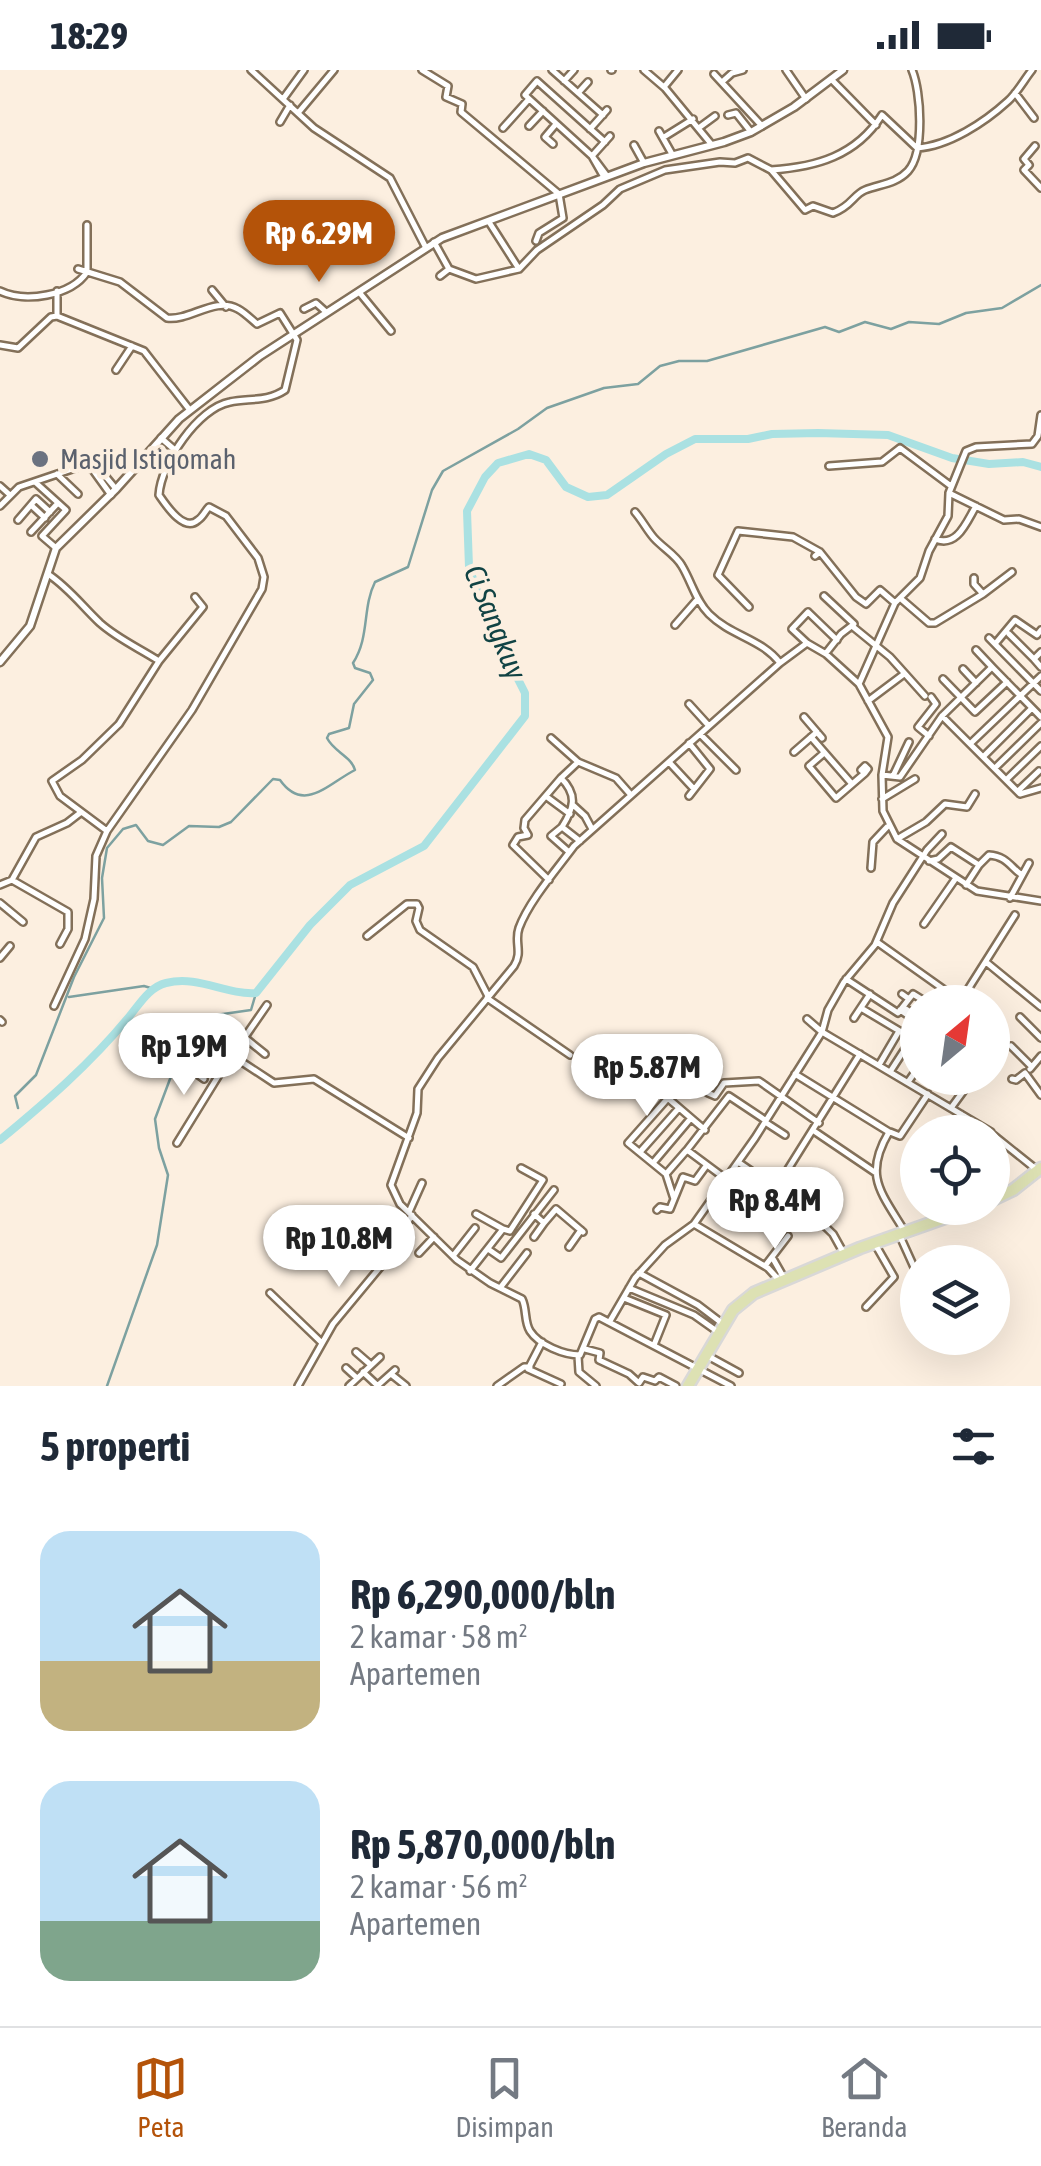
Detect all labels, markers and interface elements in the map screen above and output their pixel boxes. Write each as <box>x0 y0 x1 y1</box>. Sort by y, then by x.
text: 18:29 <box>50 14 128 57</box>
pin: Rp 6.29M <box>216 200 422 285</box>
text: Rp 6.29M <box>265 214 373 251</box>
place label: Masjid Istiqomah <box>60 443 236 475</box>
marker: Masjid Istiqomah <box>29 448 51 470</box>
water label: Ci Sangkuy <box>458 560 534 684</box>
north arrow <box>900 985 1010 1095</box>
map controls <box>900 985 1010 1355</box>
pin: Rp 19M <box>103 1013 265 1098</box>
text: Rp 19M <box>140 1027 228 1064</box>
pin: Rp 5.87M <box>544 1034 750 1119</box>
text: Rp 5.87M <box>593 1048 701 1085</box>
button: locate <box>900 1115 1010 1225</box>
pin: Rp 8.4M <box>683 1167 867 1252</box>
text: Rp 8.4M <box>729 1181 821 1218</box>
pin: Rp 10.8M <box>236 1205 442 1290</box>
text: Rp 10.8M <box>285 1219 393 1256</box>
button: layers <box>900 1245 1010 1355</box>
icon: filters <box>946 1419 1001 1474</box>
text: 5 properti <box>40 1422 190 1470</box>
text: Rp 6,290,000/bln <box>350 1570 615 1618</box>
icon: home <box>120 1571 240 1691</box>
text: 2 kamar · 58 m² <box>350 1618 528 1655</box>
text: Apartemen <box>350 1655 481 1692</box>
text: Rp 5,870,000/bln <box>350 1820 615 1868</box>
icon: home <box>120 1821 240 1941</box>
text: 2 kamar · 56 m² <box>350 1868 528 1905</box>
text: Apartemen <box>350 1905 481 1942</box>
tab: Peta <box>133 2051 188 2143</box>
tab: Disimpan <box>455 2051 554 2143</box>
tab: Beranda <box>821 2051 907 2143</box>

